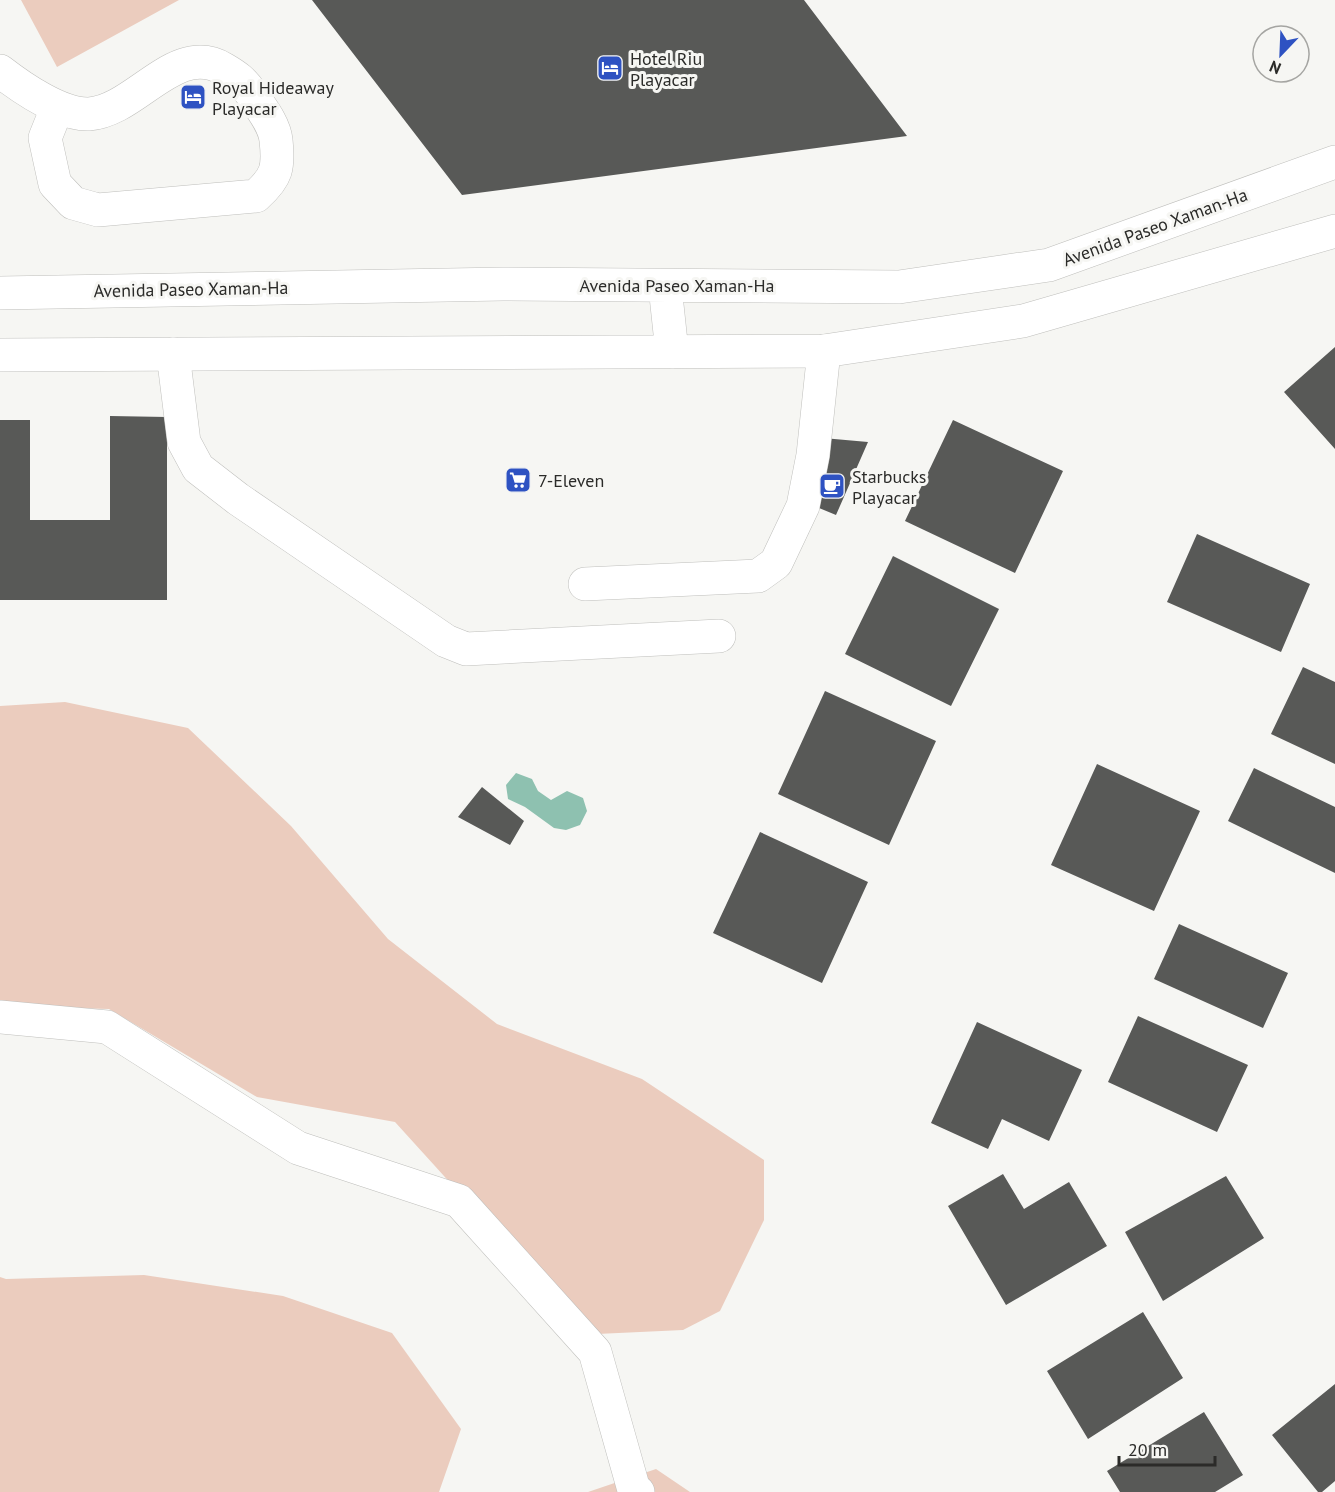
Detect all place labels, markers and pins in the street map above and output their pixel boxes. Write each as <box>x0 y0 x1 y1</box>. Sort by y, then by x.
place label: Hotel Riu Playacar <box>630 47 702 91</box>
hotel icon: Hotel Riu Playacar <box>595 53 625 83</box>
place label: Royal Hideaway Playacar <box>212 76 334 120</box>
hotel icon: Royal Hideaway Playacar <box>178 82 208 112</box>
supermarket icon: 7-Eleven <box>503 465 533 495</box>
place label: Starbucks Playacar <box>852 465 926 509</box>
place label: 7-Eleven <box>538 469 604 492</box>
cafe icon: Starbucks Playacar <box>817 471 847 501</box>

